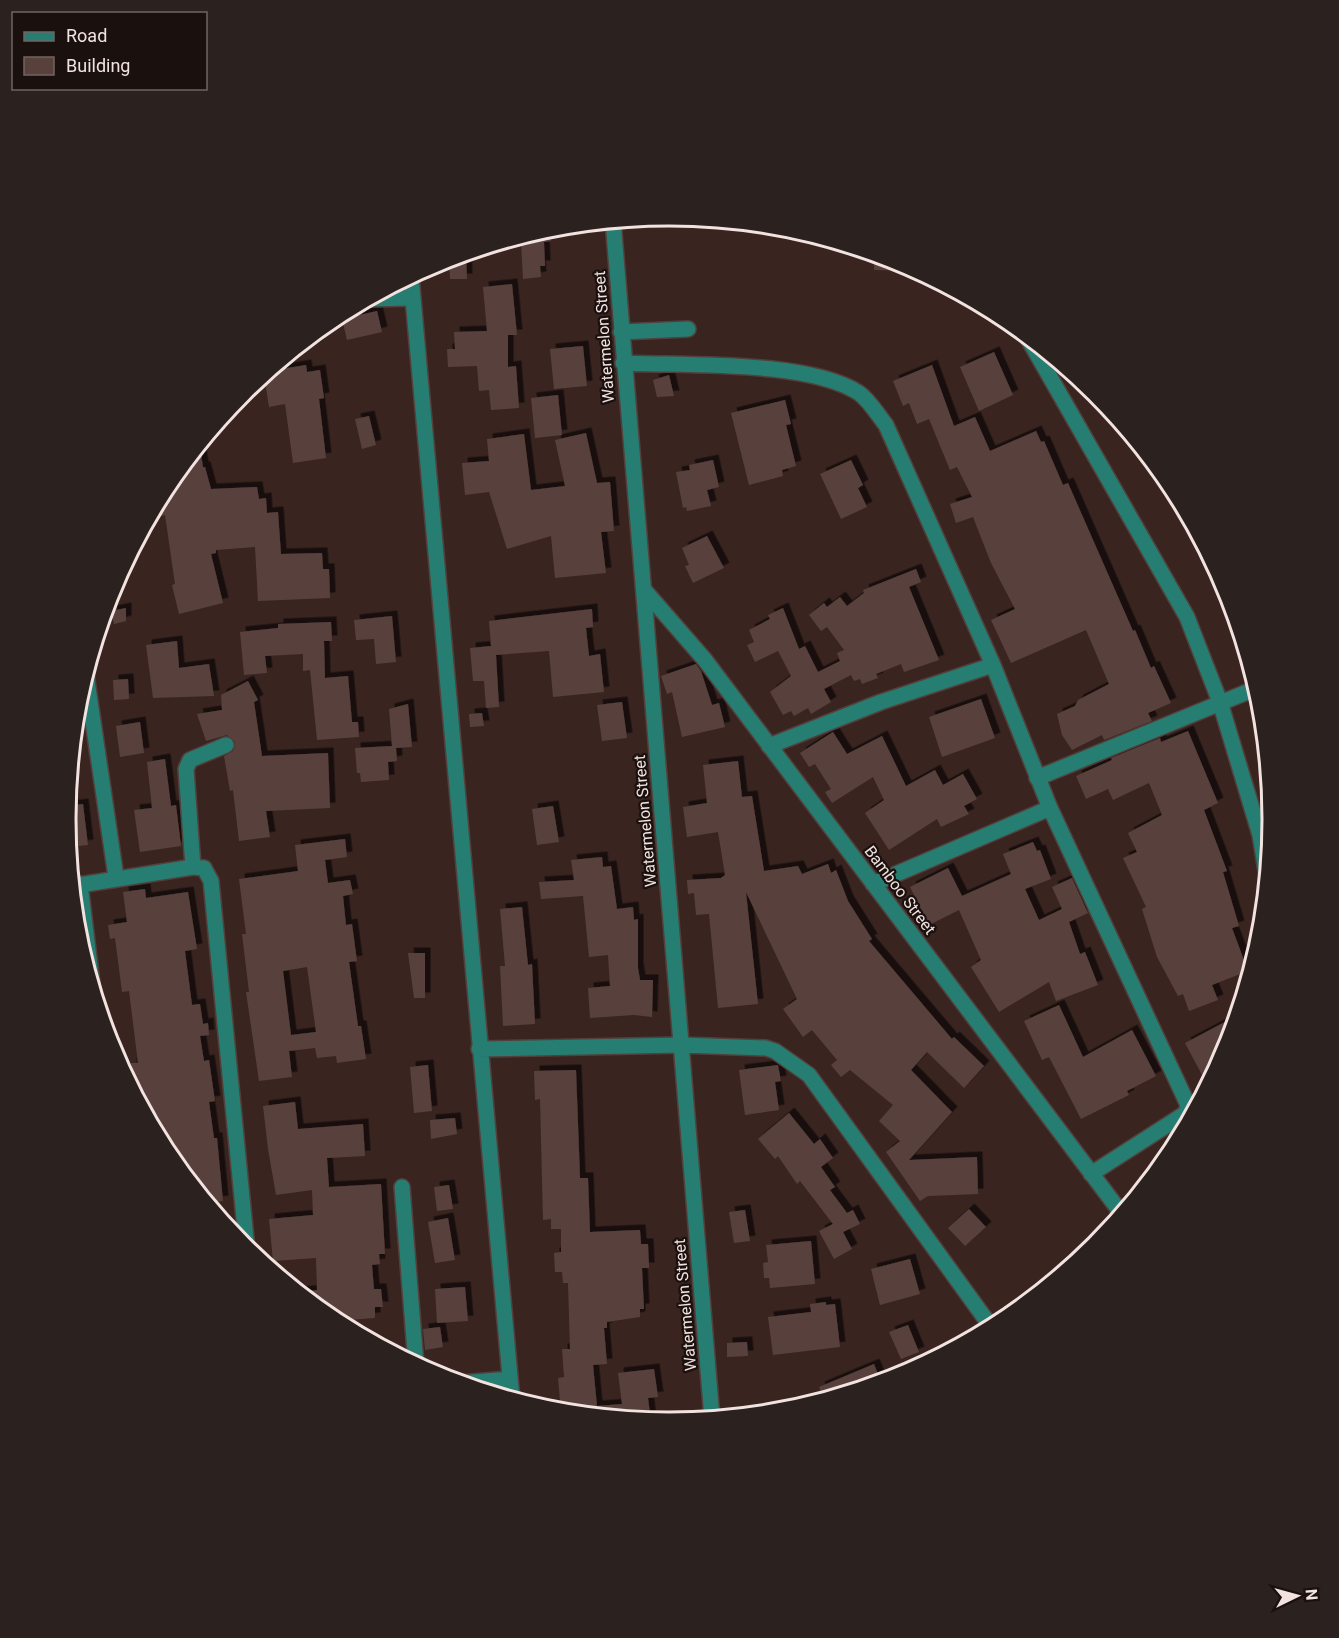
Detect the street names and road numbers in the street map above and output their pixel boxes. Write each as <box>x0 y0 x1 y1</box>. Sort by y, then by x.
street label: Watermelon Street <box>590 270 618 404</box>
street label: Watermelon Street <box>630 754 660 888</box>
street label: Bamboo Street <box>860 842 940 938</box>
street label: Watermelon Street <box>670 1238 700 1372</box>

